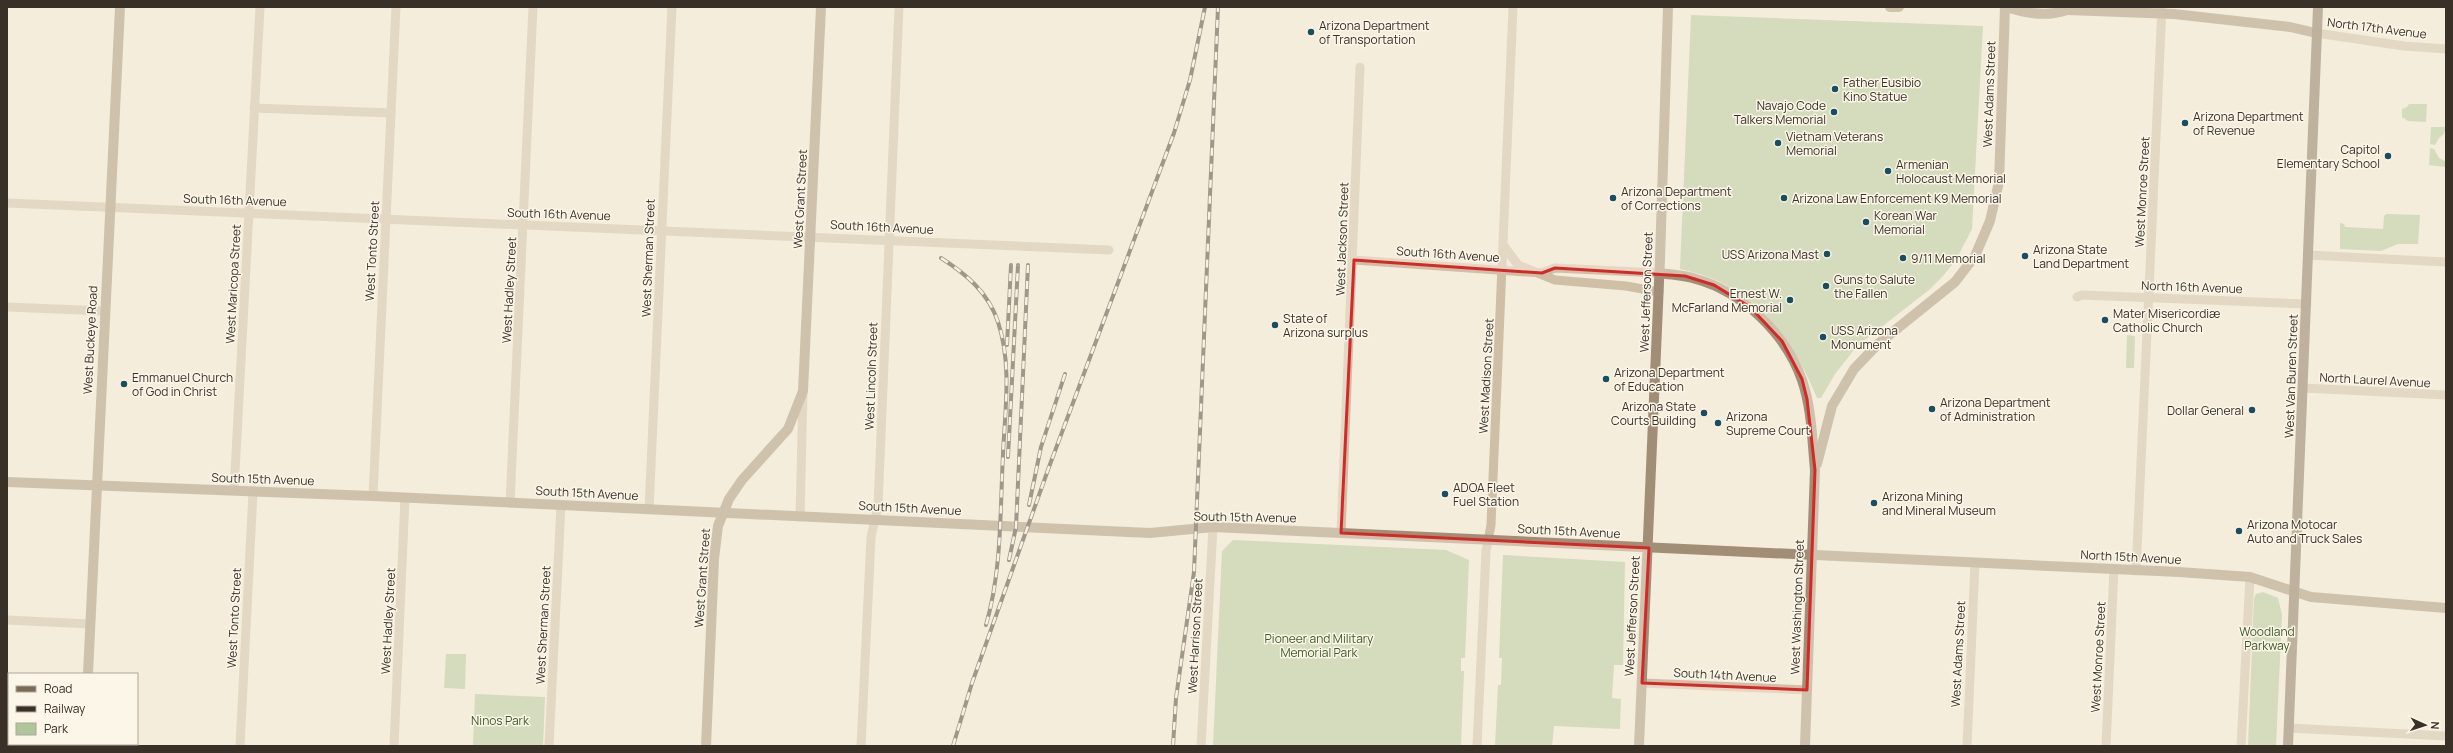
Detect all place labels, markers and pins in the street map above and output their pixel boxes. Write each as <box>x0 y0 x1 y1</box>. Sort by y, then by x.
place label: Arizona Department of Transportation <box>1319 17 1430 48</box>
marker: Arizona Department of Transportation <box>1306 27 1316 37</box>
place label: Father Eusibio Kino Statue <box>1843 74 1921 105</box>
marker: Father Eusibio Kino Statue <box>1830 84 1840 94</box>
place label: Navajo Code Talkers Memorial <box>1734 97 1826 128</box>
marker: Navajo Code Talkers Memorial <box>1829 107 1839 117</box>
place label: Arizona Department of Revenue <box>2193 108 2304 139</box>
marker: Arizona Department of Revenue <box>2180 118 2190 128</box>
place label: Vietnam Veterans Memorial <box>1786 128 1883 159</box>
marker: Vietnam Veterans Memorial <box>1773 138 1783 148</box>
place label: Capitol Elementary School <box>2277 141 2380 172</box>
marker: Capitol Elementary School <box>2383 151 2393 161</box>
place label: Armenian Holocaust Memorial <box>1896 156 2006 187</box>
marker: Armenian Holocaust Memorial <box>1883 166 1893 176</box>
place label: Arizona Department of Corrections <box>1621 183 1732 214</box>
place label: Arizona Law Enforcement K9 Memorial <box>1792 190 2002 207</box>
marker: Arizona Department of Corrections <box>1608 193 1618 203</box>
marker: Arizona Law Enforcement K9 Memorial <box>1779 193 1789 203</box>
place label: Korean War Memorial <box>1874 207 1937 238</box>
marker: Korean War Memorial <box>1861 217 1871 227</box>
place label: Arizona State Land Department <box>2033 241 2129 272</box>
place label: USS Arizona Mast <box>1722 246 1819 263</box>
marker: USS Arizona Mast <box>1822 249 1832 259</box>
place label: 9/11 Memorial <box>1911 250 1986 267</box>
marker: Arizona State Land Department <box>2020 251 2030 261</box>
marker: 9/11 Memorial <box>1898 253 1908 263</box>
place label: Guns to Salute the Fallen <box>1834 271 1915 302</box>
marker: Guns to Salute the Fallen <box>1821 281 1831 291</box>
place label: Ernest W. McFarland Memorial <box>1672 285 1782 316</box>
marker: Ernest W. McFarland Memorial <box>1785 295 1795 305</box>
place label: Mater Misericordiæ Catholic Church <box>2113 305 2220 336</box>
place label: State of Arizona surplus <box>1283 310 1368 341</box>
marker: Mater Misericordiæ Catholic Church <box>2100 315 2110 325</box>
marker: State of Arizona surplus <box>1270 320 1280 330</box>
place label: USS Arizona Monument <box>1831 322 1898 353</box>
marker: USS Arizona Monument <box>1818 332 1828 342</box>
place label: Arizona Department of Education <box>1614 364 1725 395</box>
place label: Emmanuel Church of God in Christ <box>132 369 233 400</box>
marker: Arizona Department of Education <box>1601 374 1611 384</box>
marker: Emmanuel Church of God in Christ <box>119 379 129 389</box>
place label: Arizona Department of Administration <box>1940 394 2051 425</box>
place label: Arizona State Courts Building <box>1611 398 1696 429</box>
place label: Dollar General <box>2167 402 2244 419</box>
marker: Arizona Department of Administration <box>1927 404 1937 414</box>
marker: Dollar General <box>2247 405 2257 415</box>
marker: Arizona State Courts Building <box>1699 408 1709 418</box>
place label: Arizona Supreme Court <box>1726 408 1810 439</box>
marker: Arizona Supreme Court <box>1713 418 1723 428</box>
place label: ADOA Fleet Fuel Station <box>1453 479 1519 510</box>
place label: Arizona Mining and Mineral Museum <box>1882 488 1996 519</box>
marker: ADOA Fleet Fuel Station <box>1440 489 1450 499</box>
marker: Arizona Mining and Mineral Museum <box>1869 498 1879 508</box>
place label: Arizona Motocar Auto and Truck Sales <box>2247 516 2362 547</box>
marker: Arizona Motocar Auto and Truck Sales <box>2234 526 2244 536</box>

